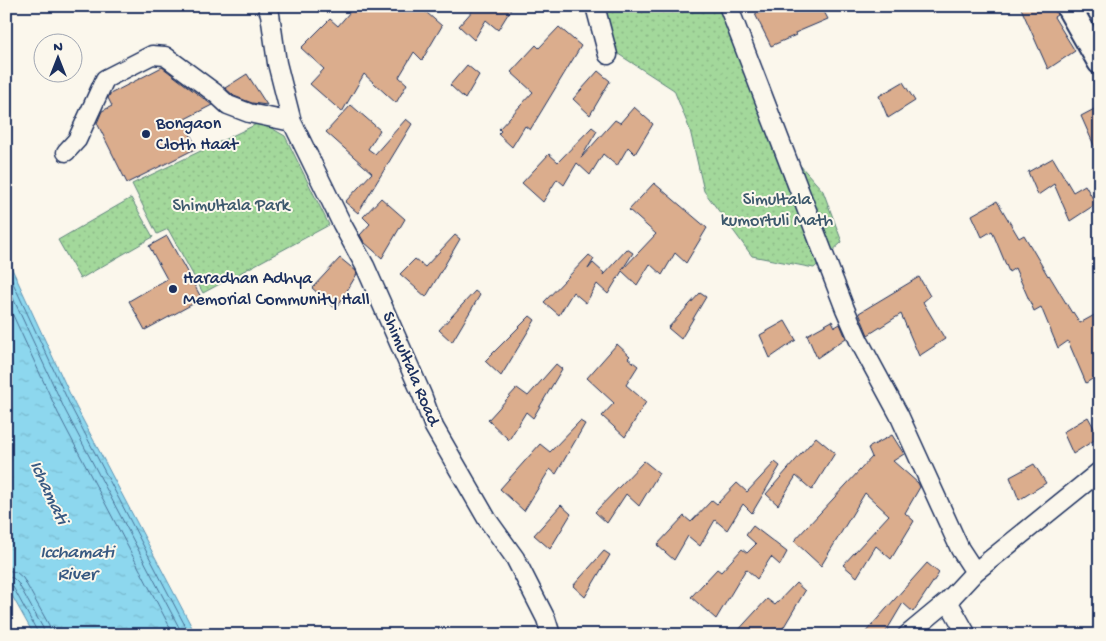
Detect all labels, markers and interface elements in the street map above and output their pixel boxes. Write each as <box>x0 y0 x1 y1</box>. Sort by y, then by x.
north arrow <box>32 32 82 82</box>
text: N <box>53 39 63 56</box>
place label: Bongaon Cloth Haat <box>155 114 240 156</box>
marker: Bongaon Cloth Haat <box>140 128 152 140</box>
park label: Simultala kumortuli Math <box>721 190 834 232</box>
park label: Shimultala Park <box>173 196 291 217</box>
place label: Haradhan Adhya Memorial Community Hall <box>183 269 370 311</box>
marker: Haradhan Adhya Memorial Community Hall <box>167 283 179 295</box>
street label: Shimultala Road <box>377 309 444 431</box>
water label: Ichamati <box>23 457 74 530</box>
water label: Icchamati River <box>40 542 116 587</box>

